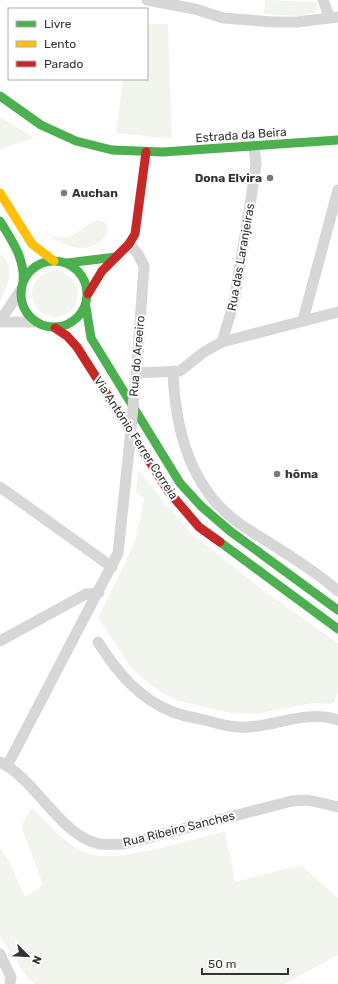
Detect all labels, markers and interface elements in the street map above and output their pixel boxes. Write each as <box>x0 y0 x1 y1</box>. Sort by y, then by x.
legend <box>8 8 148 80</box>
text: Livre <box>44 17 72 31</box>
text: Lento <box>44 37 76 51</box>
text: Parado <box>44 57 83 71</box>
street label: Estrada da Beira <box>195 125 287 145</box>
place label: Dona Elvira <box>195 171 262 185</box>
marker: Dona Elvira <box>265 173 275 183</box>
place label: Auchan <box>72 186 118 200</box>
marker: Auchan <box>59 188 69 198</box>
street label: Rua das Laranjeiras <box>225 202 257 312</box>
street label: Rua do Areeiro <box>126 315 148 397</box>
street label: Via António Ferrer Correia <box>91 374 181 502</box>
place label: hôma <box>285 467 318 481</box>
marker: hôma <box>272 469 282 479</box>
street label: Rua Ribeiro Sanches <box>122 808 236 850</box>
north arrow <box>8 936 48 976</box>
scale bar <box>202 950 288 976</box>
text: N <box>29 954 44 966</box>
text: 50 m <box>208 957 236 971</box>

